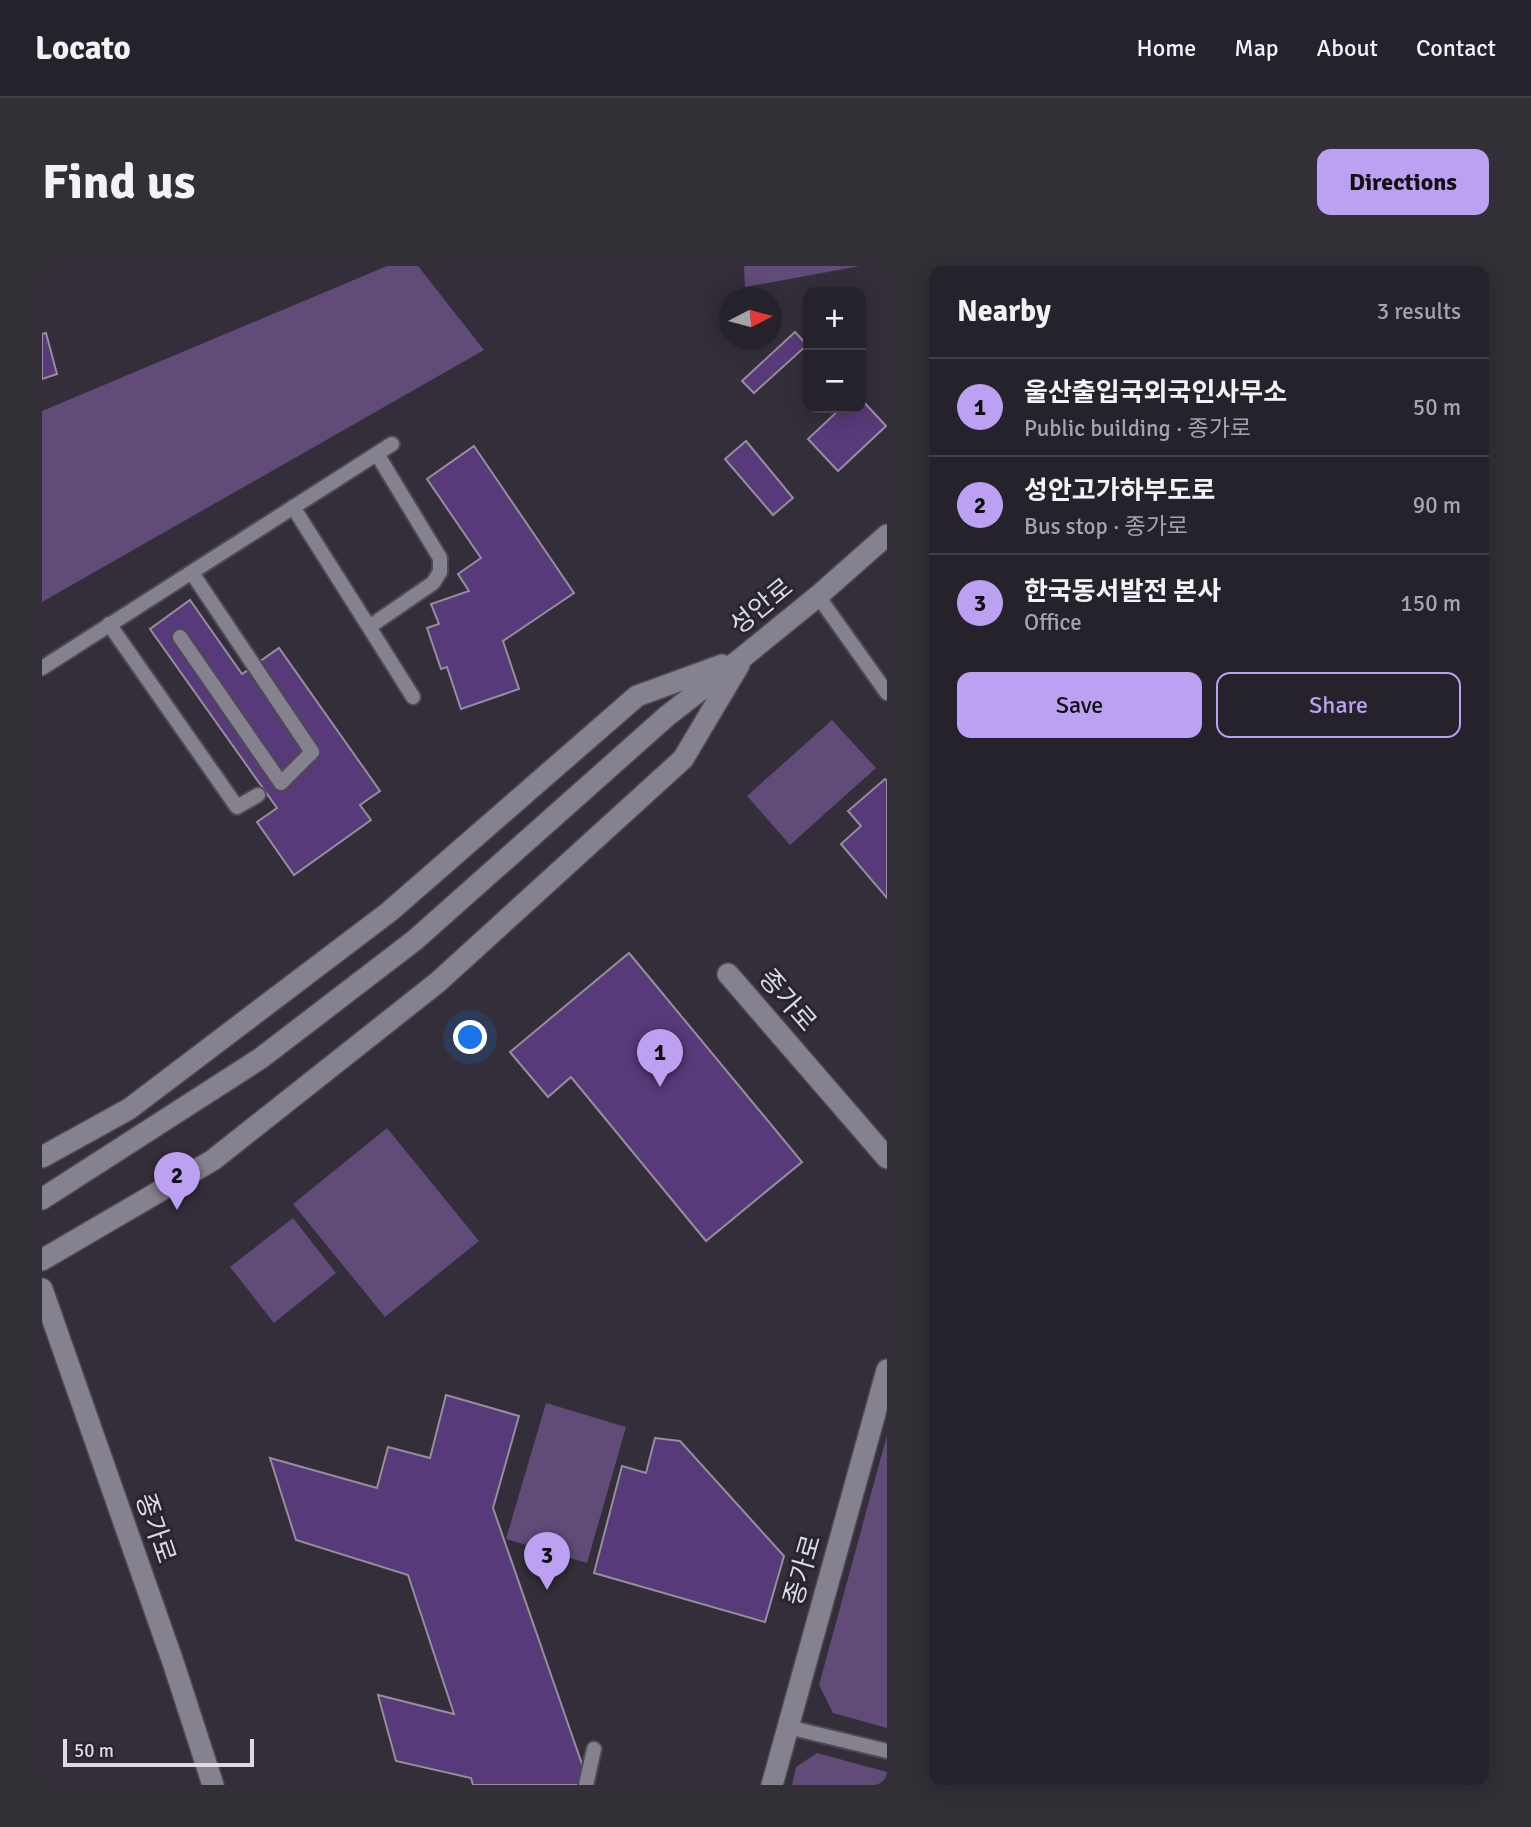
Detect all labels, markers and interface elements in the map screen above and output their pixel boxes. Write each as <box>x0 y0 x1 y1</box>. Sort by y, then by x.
text: Locato <box>35 28 131 69</box>
text: Home <box>1136 33 1196 63</box>
text: Map <box>1234 33 1279 63</box>
text: About <box>1317 33 1378 63</box>
text: Contact <box>1416 33 1496 63</box>
button: Directions <box>1317 149 1489 215</box>
text: Find us <box>42 152 195 212</box>
north arrow <box>719 287 782 350</box>
map controls <box>803 287 866 413</box>
button: + <box>803 287 866 350</box>
text: Nearby <box>957 293 1051 330</box>
text: 3 results <box>1377 297 1461 326</box>
button: − <box>803 350 866 413</box>
text: 울산출입국외국인사무소 <box>1024 377 1287 409</box>
text: 1 <box>974 393 986 422</box>
text: 50 m <box>1413 393 1461 422</box>
text: Public building · 종가로 <box>1024 414 1251 443</box>
text: 성안고가하부도로 <box>1024 475 1215 507</box>
text: 2 <box>974 491 986 520</box>
text: 90 m <box>1413 491 1461 520</box>
text: Bus stop · 종가로 <box>1024 512 1188 541</box>
street label: 성안로 <box>724 572 800 642</box>
text: 한국동서발전 본사 <box>1024 576 1221 608</box>
text: 3 <box>974 589 986 618</box>
text: 150 m <box>1400 589 1461 618</box>
text: Office <box>1024 608 1082 637</box>
button: Save <box>957 672 1202 738</box>
button: Share <box>1216 672 1461 738</box>
street label: 종가로 <box>752 963 823 1038</box>
your location <box>453 1020 487 1054</box>
pin: 1 <box>637 1029 683 1087</box>
pin: 2 <box>154 1152 200 1210</box>
street label: 종가로 <box>128 1489 182 1567</box>
street label: 종가로 <box>778 1531 828 1609</box>
pin: 3 <box>524 1532 570 1590</box>
scale bar <box>63 1736 254 1768</box>
text: 50 m <box>74 1739 114 1763</box>

